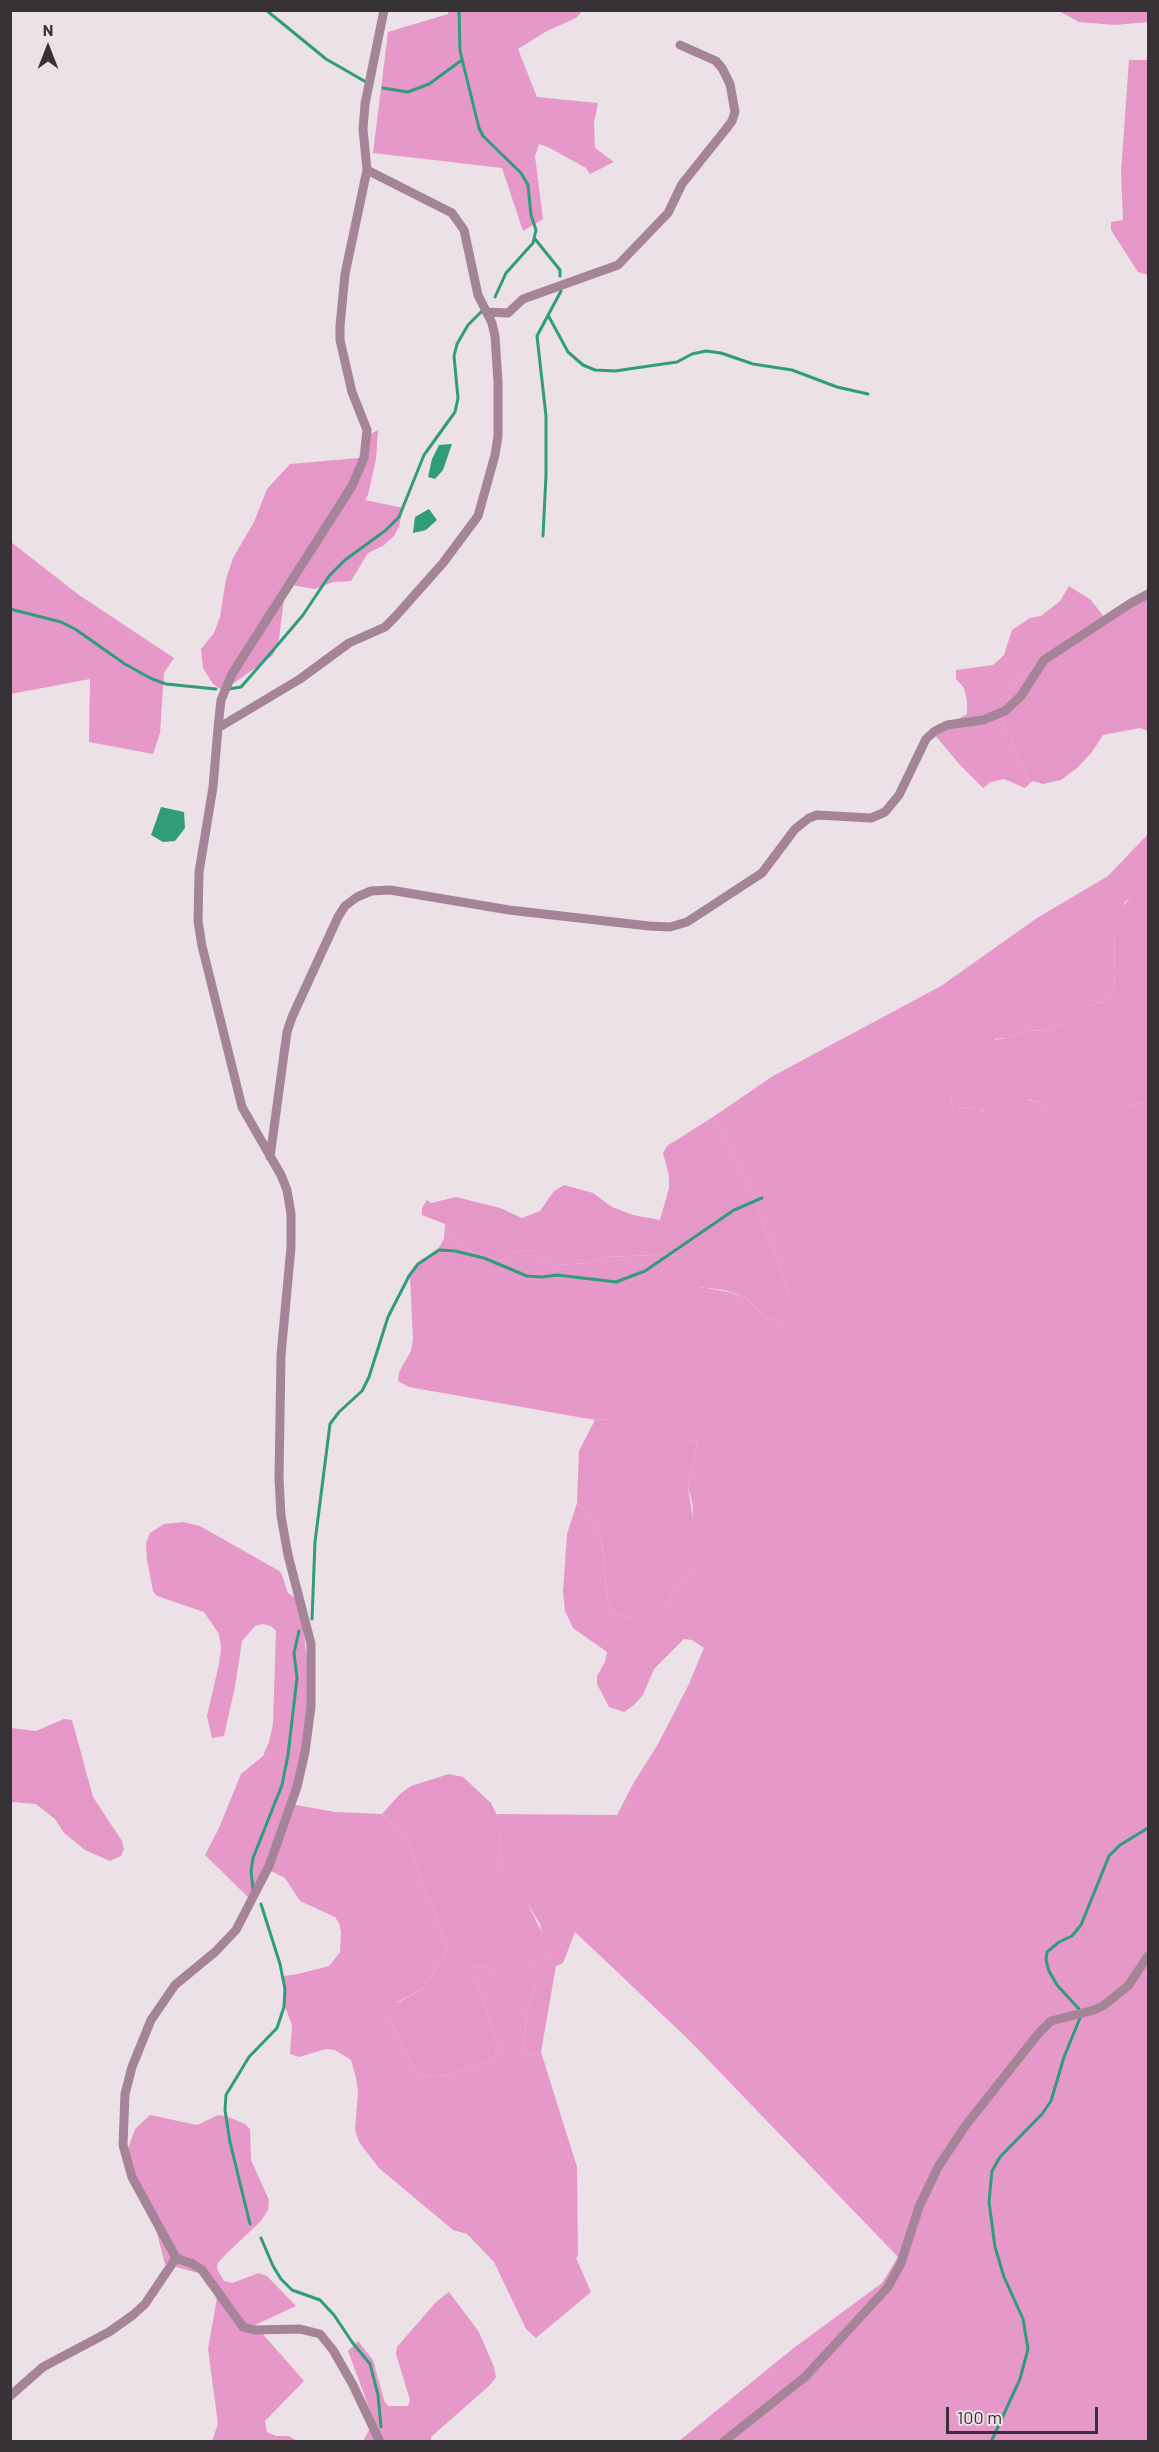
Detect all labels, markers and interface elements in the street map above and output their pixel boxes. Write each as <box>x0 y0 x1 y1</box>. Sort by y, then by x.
north arrow <box>18 18 78 78</box>
text: N <box>43 20 53 39</box>
scale bar <box>949 2395 1100 2433</box>
text: 100 m <box>957 2406 1002 2428</box>

